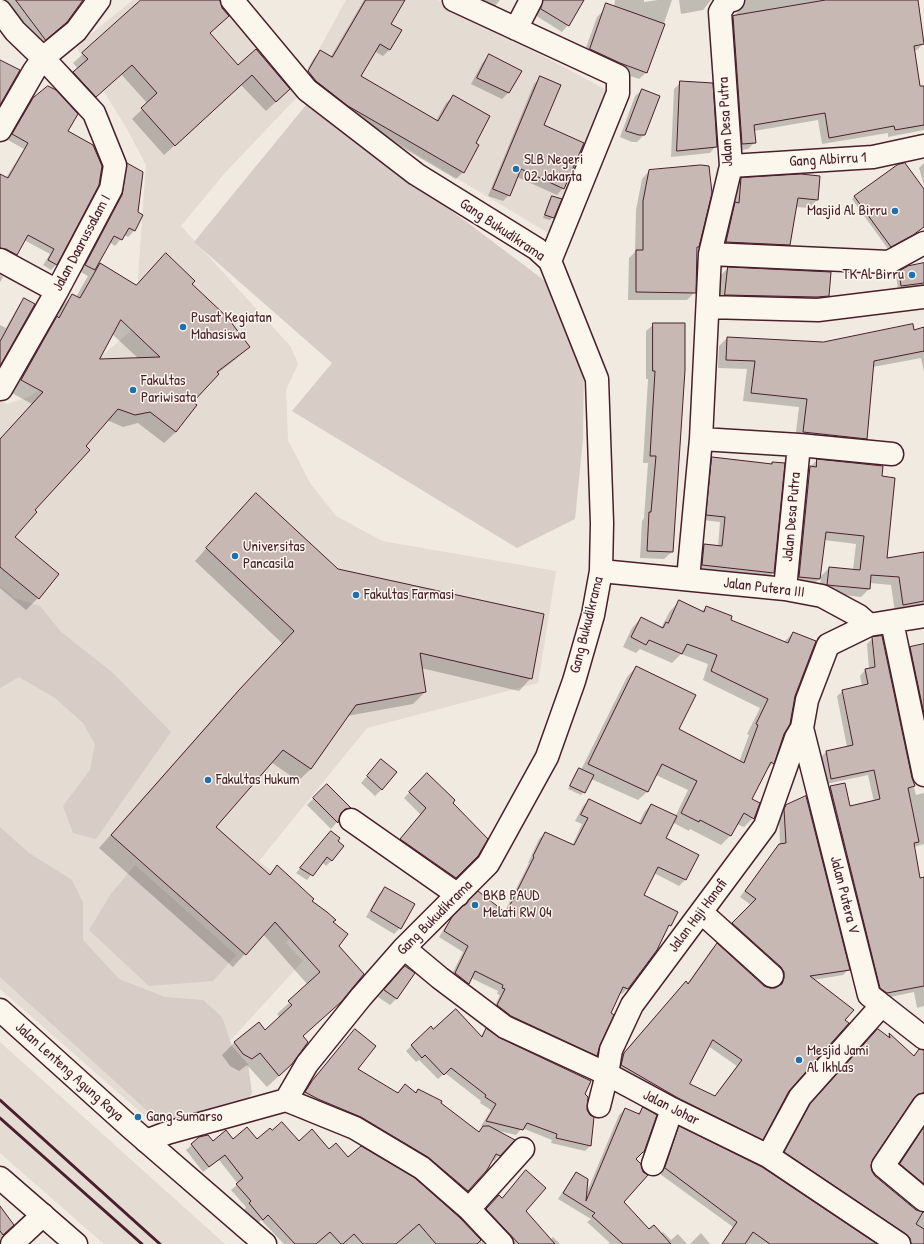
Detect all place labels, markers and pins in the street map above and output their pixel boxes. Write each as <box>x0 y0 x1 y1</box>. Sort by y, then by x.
place label: SLB Negeri 02 Jakarta <box>524 151 583 186</box>
marker: SLB Negeri 02 Jakarta <box>511 164 521 174</box>
place label: Masjid Al Birru <box>807 202 887 220</box>
marker: Masjid Al Birru <box>890 206 900 216</box>
place label: TK Al Birru <box>842 266 904 284</box>
marker: TK Al Birru <box>907 270 917 280</box>
place label: Pusat Kegiatan Mahasiswa <box>191 309 272 344</box>
marker: Pusat Kegiatan Mahasiswa <box>178 322 188 332</box>
place label: Fakultas Pariwisata <box>141 372 196 407</box>
marker: Fakultas Pariwisata <box>128 385 138 395</box>
place label: Universitas Pancasila <box>243 538 305 573</box>
marker: Universitas Pancasila <box>230 551 240 561</box>
place label: Fakultas Farmasi <box>364 586 454 604</box>
marker: Fakultas Farmasi <box>351 590 361 600</box>
place label: Fakultas Hukum <box>216 771 299 789</box>
marker: Fakultas Hukum <box>203 775 213 785</box>
place label: BKB PAUD Melati RW 04 <box>483 887 552 922</box>
marker: BKB PAUD Melati RW 04 <box>470 900 480 910</box>
place label: Mesjid Jami Al Ikhlas <box>807 1042 869 1077</box>
marker: Mesjid Jami Al Ikhlas <box>794 1055 804 1065</box>
place label: Gang Sumarso <box>146 1108 223 1126</box>
marker: Gang Sumarso <box>133 1112 143 1122</box>

